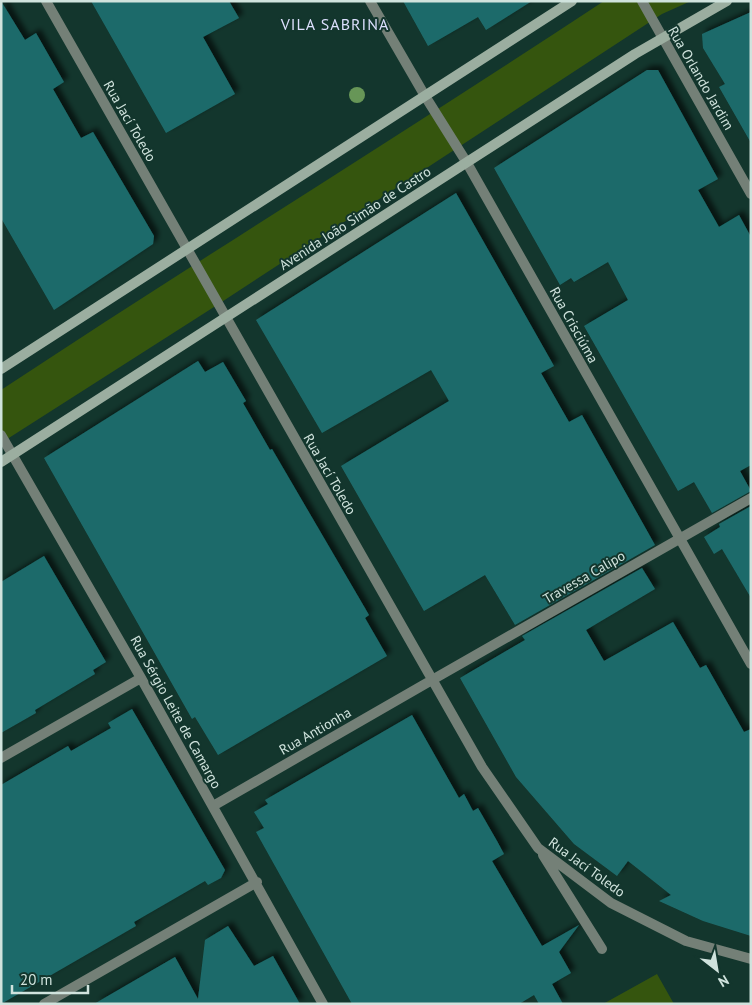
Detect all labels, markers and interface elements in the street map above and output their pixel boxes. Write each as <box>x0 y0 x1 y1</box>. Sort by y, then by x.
district label: VILA SABRINA <box>280 14 389 34</box>
street label: Rua Orlando Jardim <box>664 23 738 133</box>
street label: Rua Jací Toledo <box>100 77 160 165</box>
street label: Avenida João Simão de Castro <box>276 162 434 274</box>
street label: Rua Crisciúma <box>546 284 602 366</box>
street label: Rua Jací Toledo <box>300 430 360 518</box>
street label: Travessa Calipo <box>540 546 628 608</box>
street label: Rua Sérgio Leite de Camargo <box>126 632 226 792</box>
street label: Rua Antionha <box>276 703 354 759</box>
street label: Rua Jací Toledo <box>545 833 629 901</box>
north arrow <box>692 945 742 995</box>
scale bar <box>12 962 89 994</box>
text: 20 m <box>20 970 53 989</box>
text: N <box>715 971 732 991</box>

